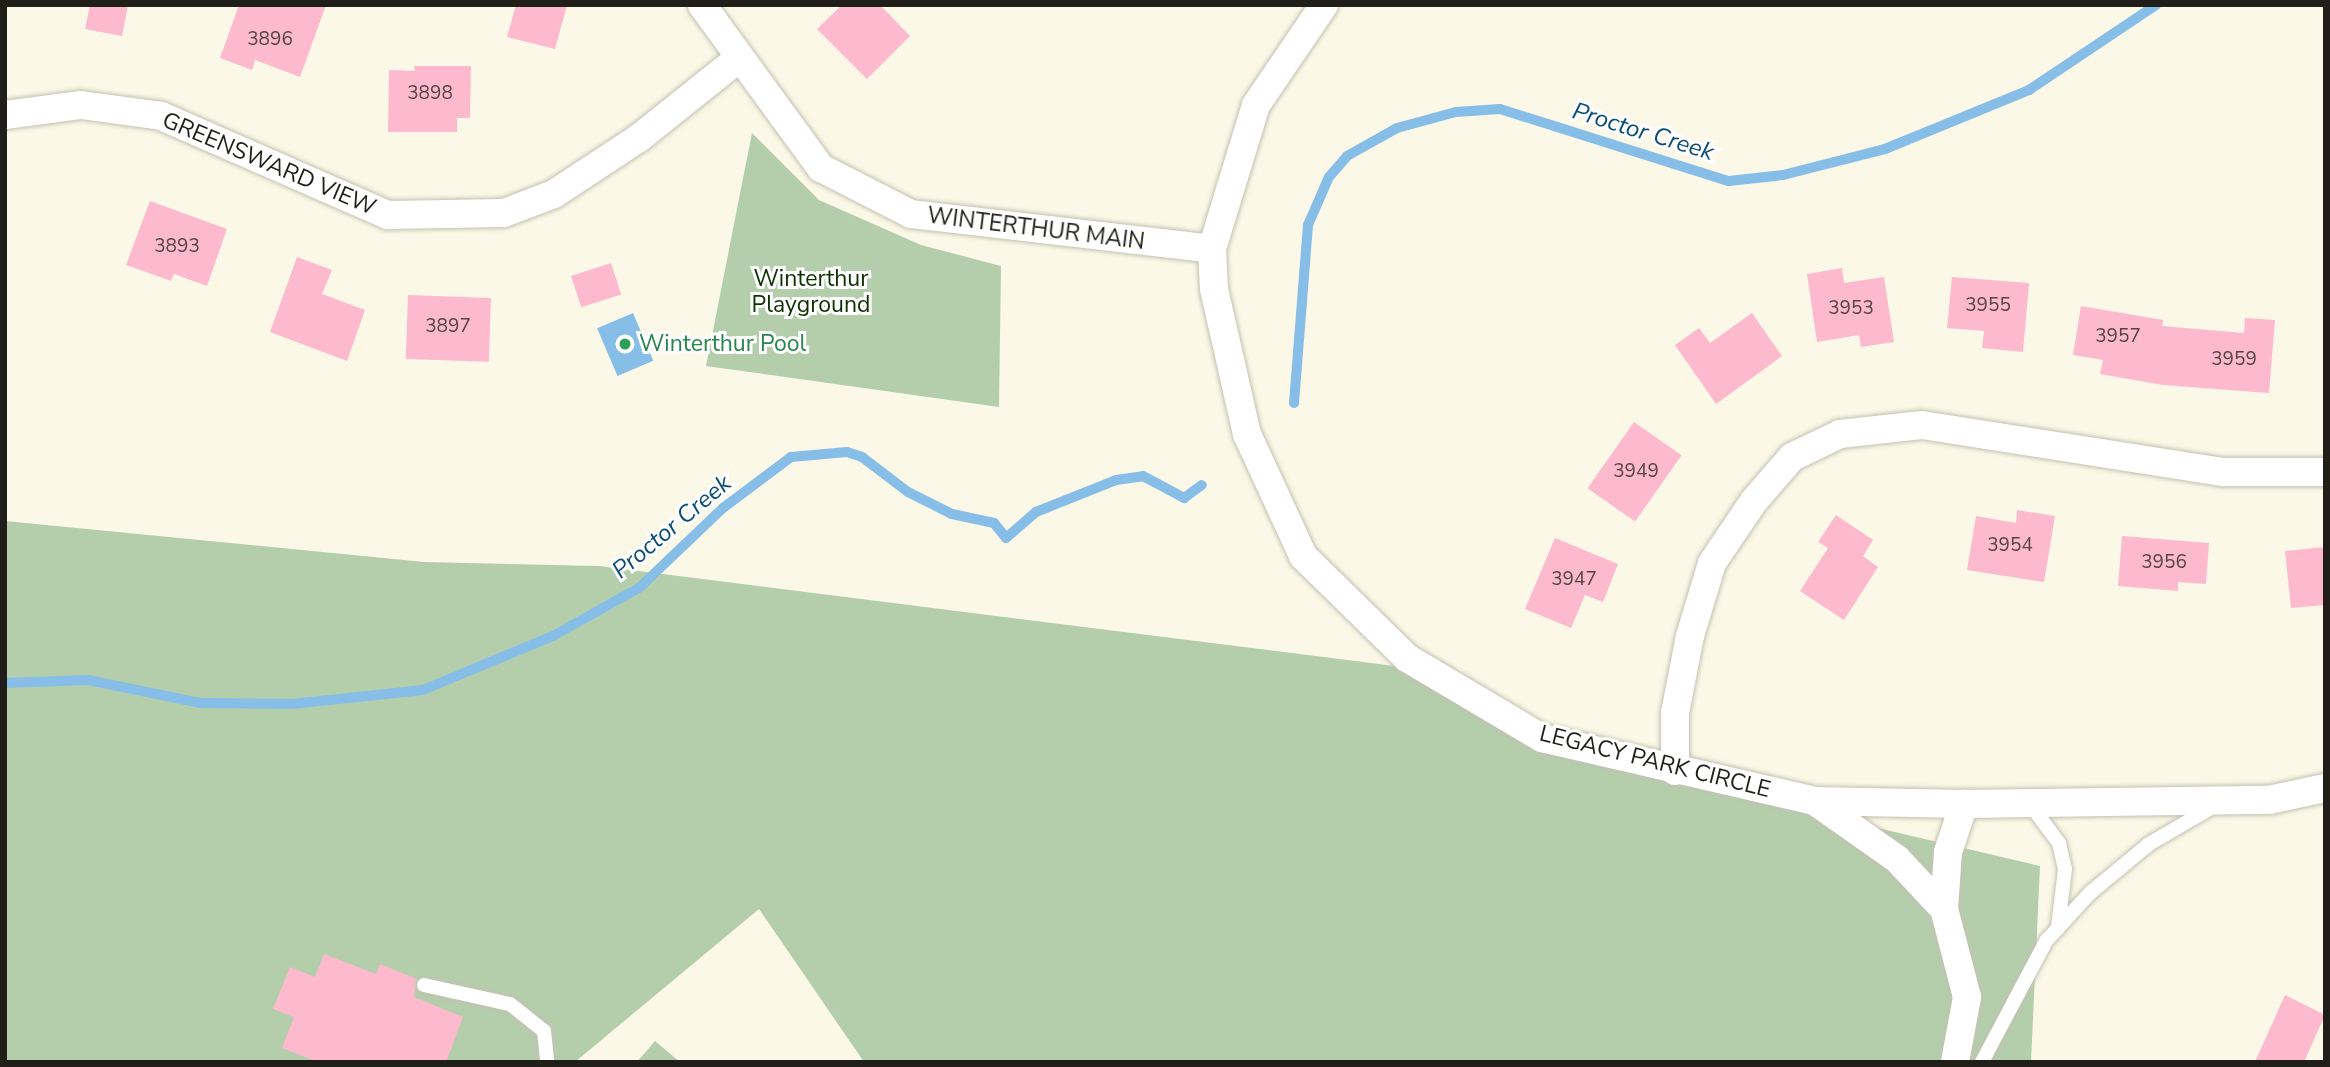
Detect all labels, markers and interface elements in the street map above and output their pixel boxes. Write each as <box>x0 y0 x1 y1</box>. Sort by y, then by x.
house number: 3896 <box>247 29 293 51</box>
house number: 3898 <box>407 83 453 105</box>
water label: Proctor Creek <box>1569 97 1717 167</box>
street label: GREENSWARD VIEW <box>158 106 380 222</box>
street label: WINTERTHUR MAIN <box>926 202 1146 256</box>
house number: 3893 <box>154 236 200 258</box>
park label: Winterthur Playground <box>752 265 870 319</box>
house number: 3955 <box>1965 295 2011 317</box>
house number: 3953 <box>1828 298 1874 320</box>
house number: 3897 <box>425 316 471 338</box>
house number: 3957 <box>2095 326 2141 348</box>
place label: Winterthur Pool <box>639 330 806 358</box>
marker: Winterthur Pool <box>617 336 633 352</box>
house number: 3959 <box>2211 349 2257 371</box>
house number: 3949 <box>1613 461 1659 483</box>
water label: Proctor Creek <box>607 469 737 585</box>
house number: 3954 <box>1987 535 2033 557</box>
house number: 3956 <box>2141 552 2187 574</box>
house number: 3947 <box>1551 569 1597 591</box>
street label: LEGACY PARK CIRCLE <box>1537 720 1773 804</box>

